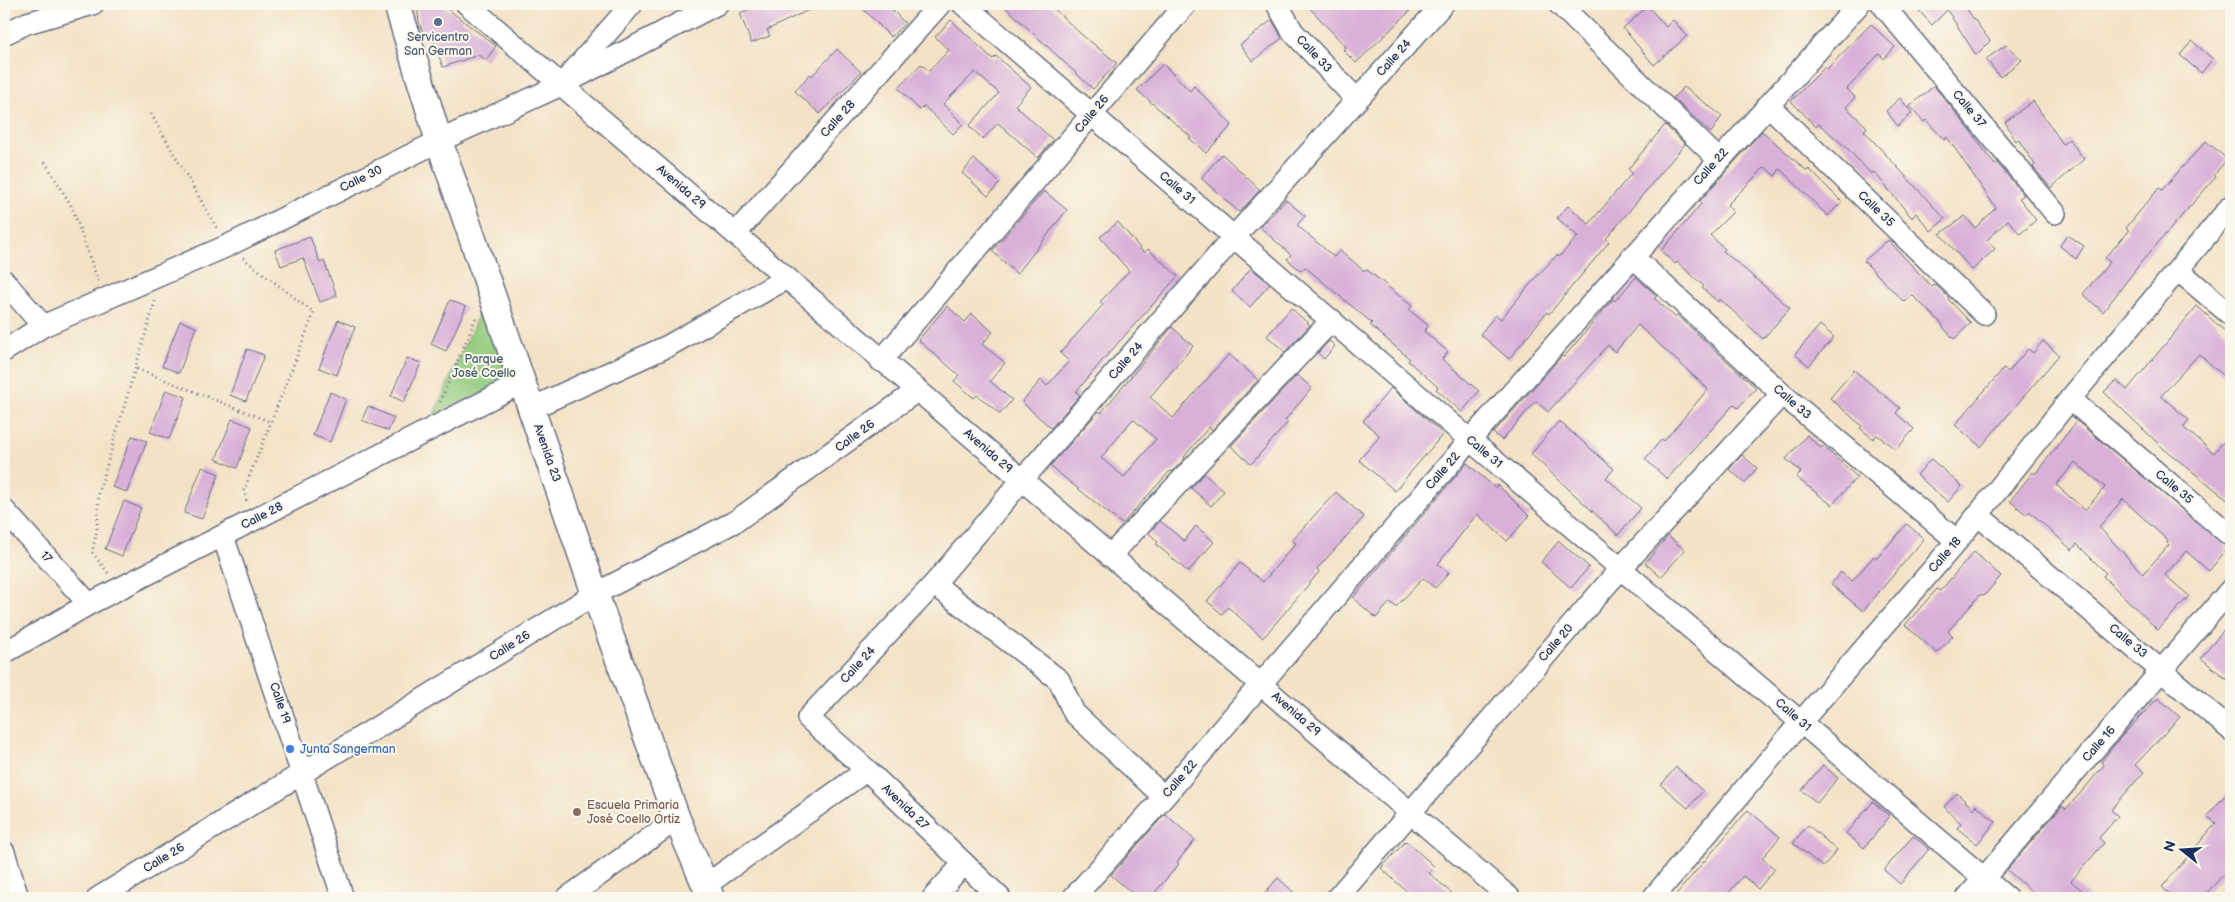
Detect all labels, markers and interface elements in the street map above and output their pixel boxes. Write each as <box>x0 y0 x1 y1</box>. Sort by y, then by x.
marker: Servicentro San German <box>432 16 444 28</box>
place label: Servicentro San German <box>404 30 472 59</box>
street label: Calle 33 <box>1293 32 1335 76</box>
street label: Calle 24 <box>1373 36 1415 80</box>
street label: Calle 37 <box>1949 87 1989 131</box>
street label: Calle 26 <box>1072 92 1112 136</box>
street label: Calle 28 <box>817 97 859 141</box>
street label: Calle 22 <box>1690 145 1732 189</box>
street label: Calle 30 <box>337 162 385 196</box>
street label: Avenida 29 <box>653 162 709 212</box>
street label: Calle 31 <box>1156 168 1198 208</box>
street label: Calle 35 <box>1855 188 1898 230</box>
street label: Calle 24 <box>1106 339 1147 383</box>
park label: Parque José Coello <box>452 352 516 381</box>
street label: Calle 33 <box>1770 381 1814 423</box>
street label: Calle 26 <box>832 417 878 455</box>
street label: Avenida 23 <box>530 422 564 484</box>
street label: Avenida 29 <box>960 426 1016 476</box>
street label: Calle 31 <box>1463 432 1505 472</box>
street label: Calle 22 <box>1423 449 1463 493</box>
street label: Calle 35 <box>2152 467 2196 507</box>
street label: Calle 28 <box>239 499 285 533</box>
street label: Calle 18 <box>1925 534 1965 576</box>
street label: 17 <box>37 548 55 566</box>
street label: Calle 20 <box>1536 621 1576 665</box>
street label: Calle 33 <box>2106 621 2150 661</box>
street label: Calle 26 <box>487 628 533 664</box>
street label: Calle 24 <box>837 643 879 687</box>
street label: Calle 19 <box>266 680 294 726</box>
street label: Avenida 29 <box>1268 689 1324 739</box>
street label: Calle 31 <box>1772 695 1814 735</box>
street label: Calle 16 <box>2079 723 2119 765</box>
place label: Junta Sangerman <box>300 742 396 757</box>
marker: Junta Sangerman <box>284 743 296 755</box>
street label: Calle 22 <box>1160 757 1200 801</box>
street label: Avenida 27 <box>878 781 932 833</box>
place label: Escuela Primaria José Coello Ortiz <box>587 798 680 827</box>
marker: Escuela Primaria José Coello Ortiz <box>571 806 583 818</box>
north arrow <box>2158 824 2208 874</box>
text: N <box>2160 839 2180 854</box>
street label: Calle 26 <box>141 840 187 876</box>

